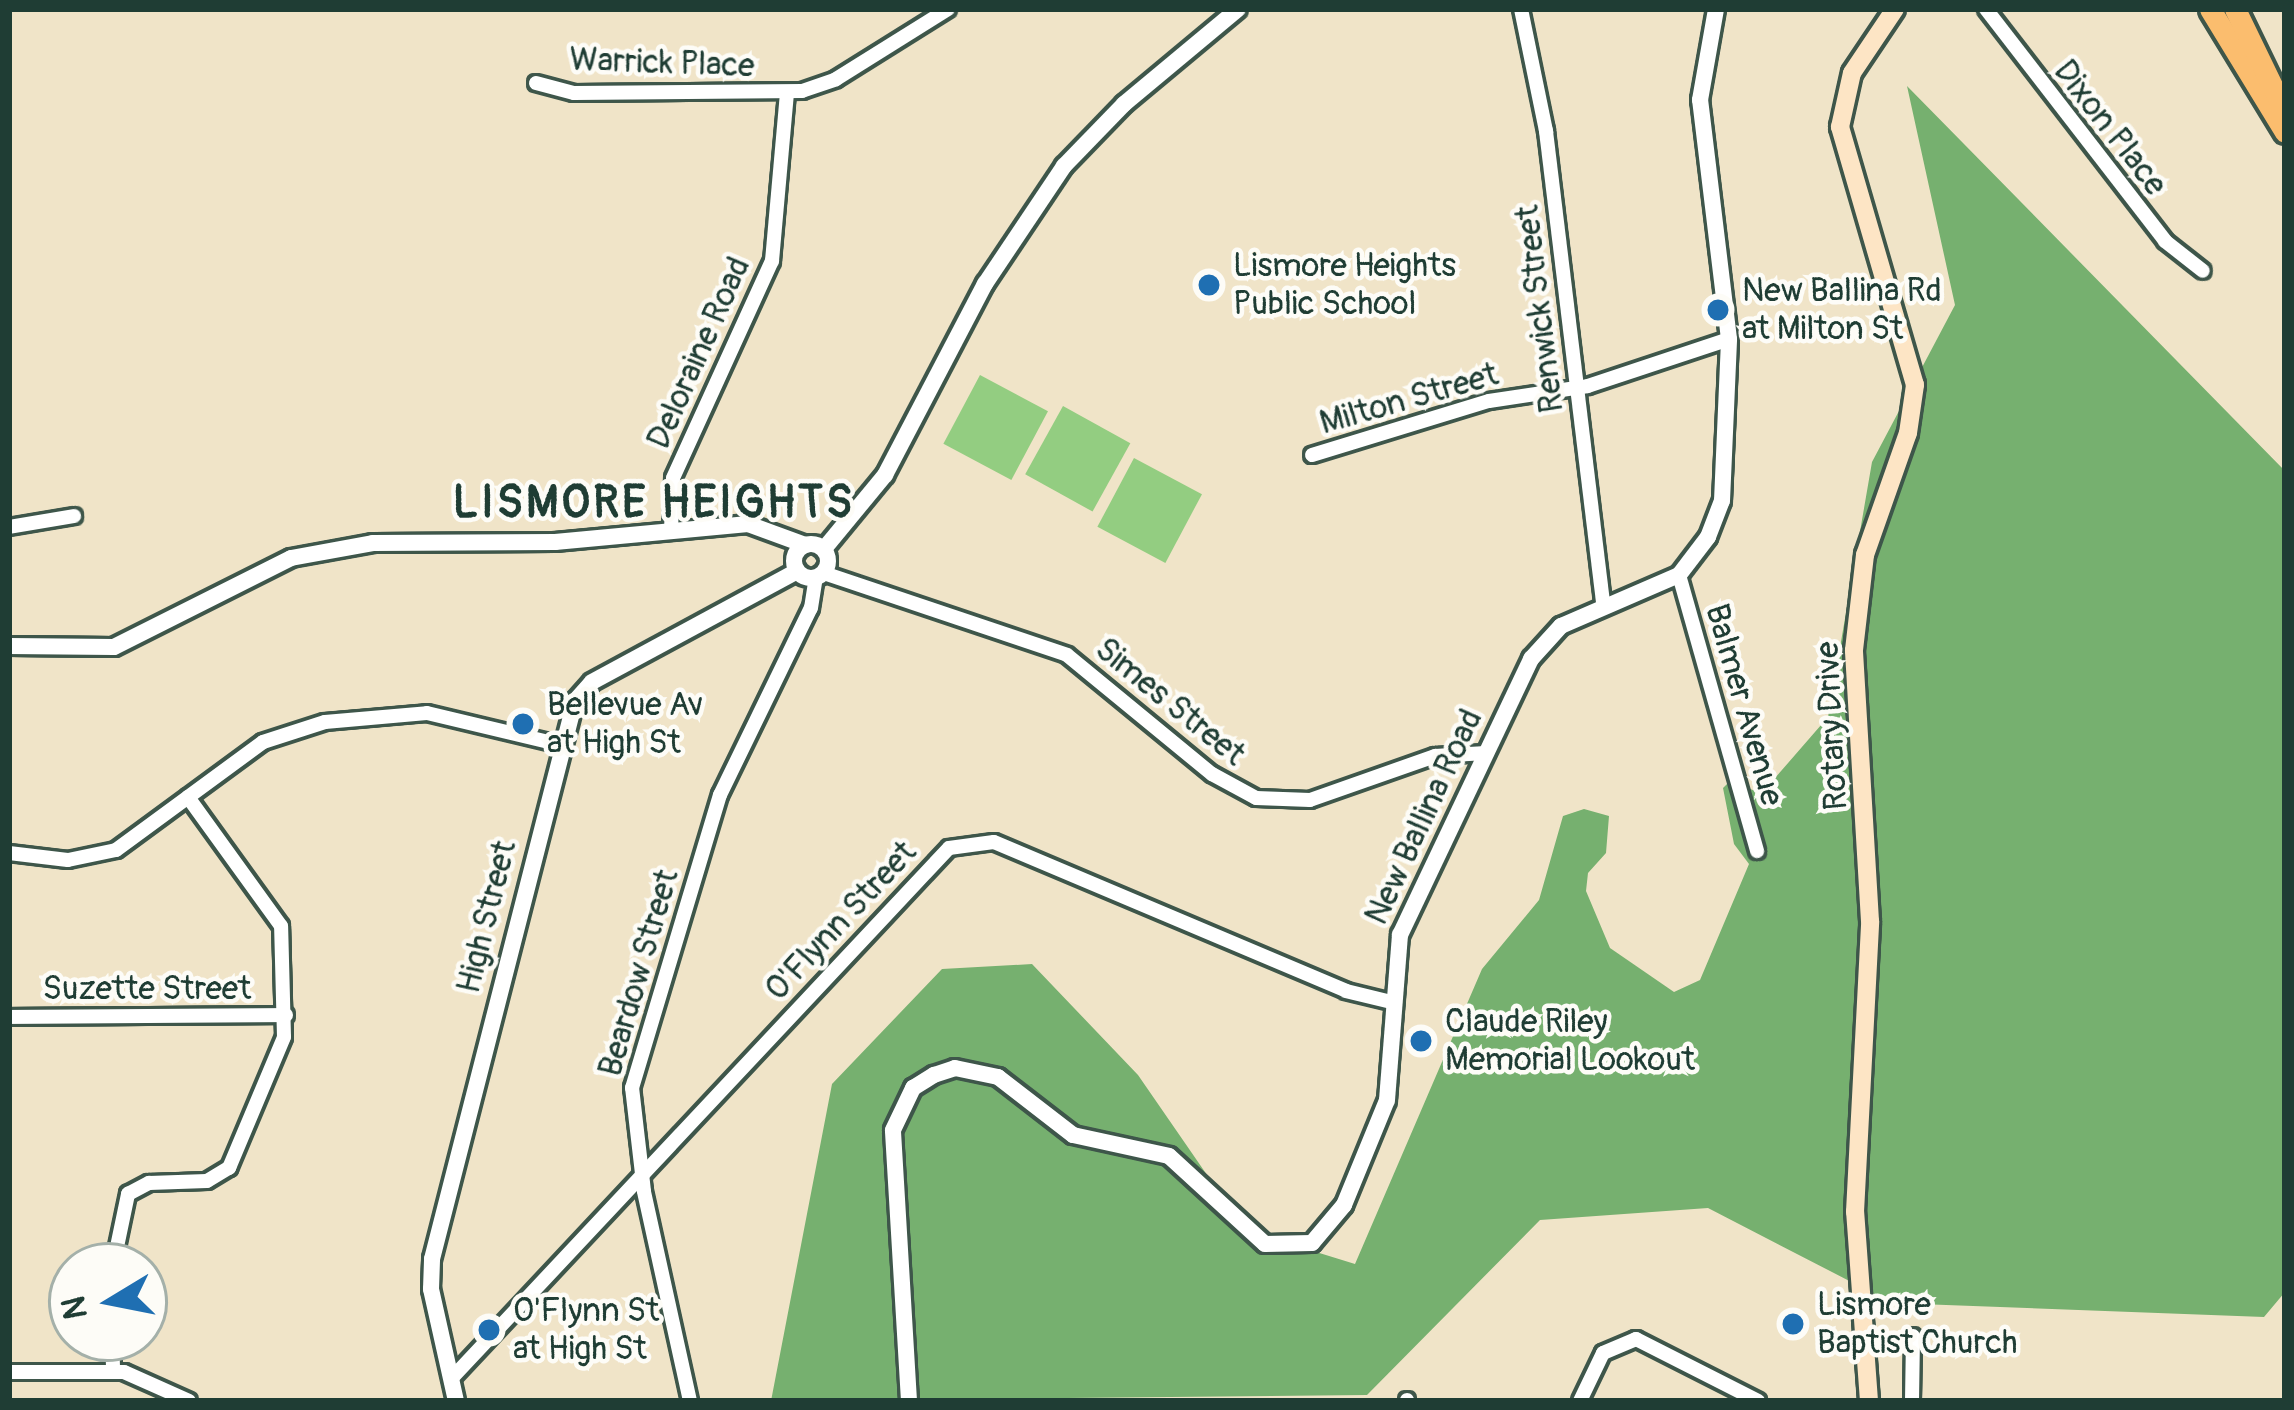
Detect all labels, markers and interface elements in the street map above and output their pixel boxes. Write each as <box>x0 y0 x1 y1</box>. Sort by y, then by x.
street label: Warrick Place <box>569 40 755 86</box>
street label: Dixon Place <box>2045 52 2175 204</box>
street label: Renwick Street <box>1508 203 1572 415</box>
place label: Lismore Heights Public School <box>1233 246 1456 324</box>
street label: Deloraine Road <box>639 251 759 455</box>
place label: New Ballina Rd at Milton St <box>1742 271 1942 349</box>
marker: Lismore Heights Public School <box>1196 272 1222 298</box>
marker: New Ballina Rd at Milton St <box>1705 297 1731 323</box>
street label: Milton Street <box>1315 355 1503 443</box>
district label: LISMORE HEIGHTS <box>453 477 855 531</box>
street label: Balmer Avenue <box>1696 600 1792 810</box>
street label: Simes Street <box>1087 630 1253 774</box>
street label: Rotary Drive <box>1808 641 1856 811</box>
place label: Bellevue Av at High St <box>547 685 703 763</box>
street label: New Ballina Road <box>1357 703 1491 931</box>
marker: Bellevue Av at High St <box>510 711 536 737</box>
street label: O'Flynn Street <box>757 833 925 1009</box>
street label: High Street <box>449 837 525 997</box>
street label: Beardow Street <box>591 865 687 1081</box>
street label: Suzette Street <box>43 969 251 1009</box>
place label: Claude Riley Memorial Lookout <box>1445 1002 1695 1080</box>
marker: Claude Riley Memorial Lookout <box>1408 1028 1434 1054</box>
north arrow <box>48 1242 168 1362</box>
place label: Lismore Baptist Church <box>1817 1285 2017 1363</box>
place label: O'Flynn St at High St <box>513 1291 659 1369</box>
text: N <box>53 1293 97 1322</box>
marker: Lismore Baptist Church <box>1780 1311 1806 1337</box>
marker: O'Flynn St at High St <box>476 1317 502 1343</box>

